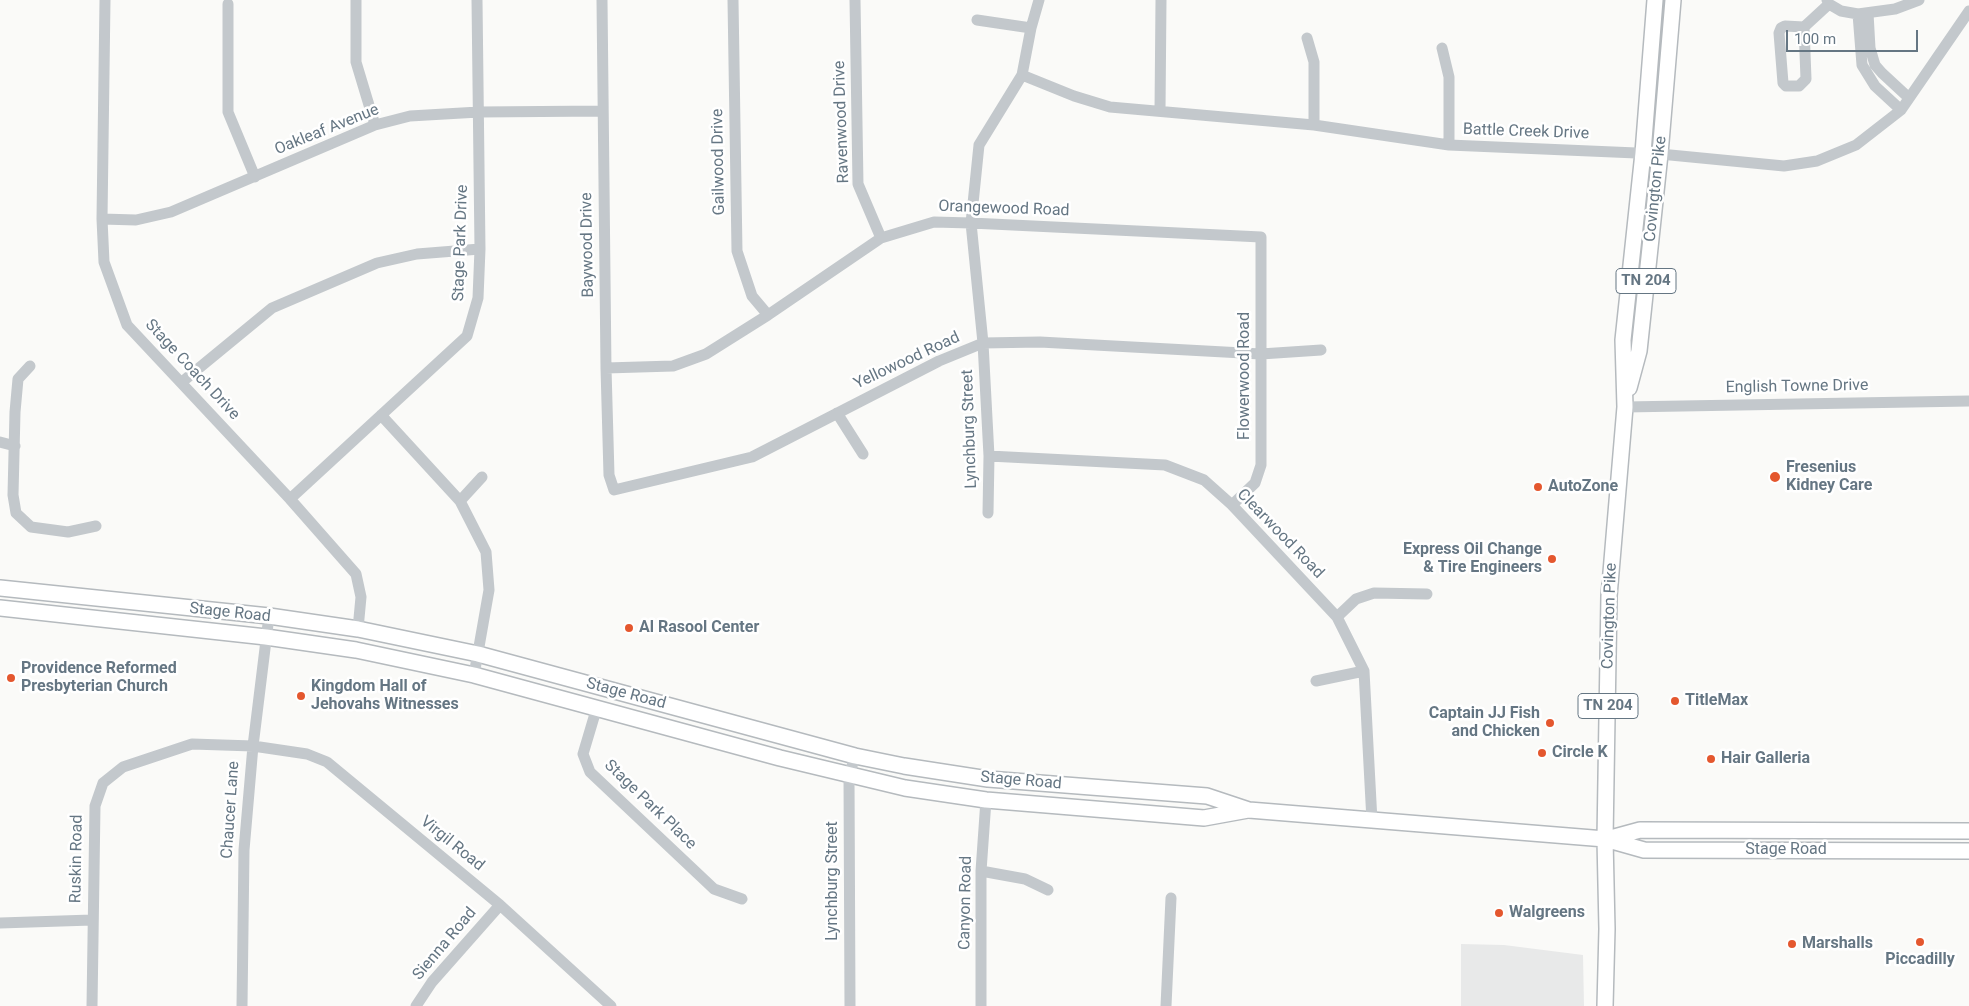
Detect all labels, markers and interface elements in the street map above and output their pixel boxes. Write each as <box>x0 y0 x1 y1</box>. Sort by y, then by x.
scale bar <box>1789 20 1922 52</box>
text: 100 m <box>1794 30 1836 48</box>
street label: Ravenwood Drive <box>830 60 854 184</box>
street label: Oakleaf Avenue <box>272 100 382 160</box>
street label: Gailwood Drive <box>708 109 730 215</box>
street label: Battle Creek Drive <box>1463 120 1589 144</box>
street label: Covington Pike <box>1641 135 1671 243</box>
street label: Stage Park Drive <box>449 184 473 302</box>
street label: Baywood Drive <box>577 192 599 298</box>
street label: Orangewood Road <box>938 197 1070 221</box>
road number: TN 204 <box>1616 268 1676 294</box>
street label: Flowerwood Road <box>1235 312 1255 440</box>
street label: Stage Coach Drive <box>141 316 243 424</box>
street label: Yellowood Road <box>851 328 963 394</box>
street label: Lynchburg Street <box>958 369 982 489</box>
street label: English Towne Drive <box>1725 376 1869 398</box>
place label: Fresenius Kidney Care <box>1786 458 1872 496</box>
marker: Fresenius Kidney Care <box>1768 470 1782 484</box>
place label: AutoZone <box>1548 477 1618 497</box>
marker: AutoZone <box>1532 481 1544 493</box>
street label: Clearwood Road <box>1232 485 1328 583</box>
place label: Express Oil Change & Tire Engineers <box>1403 540 1542 578</box>
marker: Express Oil Change & Tire Engineers <box>1546 553 1558 565</box>
street label: Covington Pike <box>1599 563 1621 669</box>
street label: Stage Road <box>188 599 272 627</box>
place label: Al Rasool Center <box>639 618 759 638</box>
marker: Al Rasool Center <box>623 622 635 634</box>
place label: Providence Reformed Presbyterian Church <box>21 659 177 697</box>
marker: Providence Reformed Presbyterian Church <box>5 672 17 684</box>
street label: Stage Road <box>584 674 668 714</box>
place label: Kingdom Hall of Jehovahs Witnesses <box>311 677 459 715</box>
marker: Kingdom Hall of Jehovahs Witnesses <box>295 690 307 702</box>
place label: TitleMax <box>1685 691 1748 711</box>
road number: TN 204 <box>1578 694 1638 718</box>
marker: TitleMax <box>1669 695 1681 707</box>
place label: Captain JJ Fish and Chicken <box>1429 704 1540 742</box>
marker: Captain JJ Fish and Chicken <box>1544 717 1556 729</box>
place label: Circle K <box>1552 743 1608 763</box>
marker: Circle K <box>1536 747 1548 759</box>
place label: Hair Galleria <box>1721 749 1810 769</box>
marker: Hair Galleria <box>1705 753 1717 765</box>
street label: Stage Park Place <box>600 756 700 854</box>
street label: Chaucer Lane <box>218 761 244 859</box>
street label: Stage Road <box>980 768 1062 794</box>
street label: Virgil Road <box>416 812 488 876</box>
street label: Ruskin Road <box>67 815 87 903</box>
street label: Lynchburg Street <box>823 821 843 941</box>
street label: Stage Road <box>1745 840 1827 860</box>
street label: Canyon Road <box>956 856 976 950</box>
place label: Walgreens <box>1509 903 1585 923</box>
street label: Sienna Road <box>409 904 481 984</box>
marker: Walgreens <box>1493 907 1505 919</box>
place label: Marshalls <box>1802 934 1873 954</box>
marker: Piccadilly <box>1914 936 1926 948</box>
marker: Marshalls <box>1786 938 1798 950</box>
place label: Piccadilly <box>1885 950 1955 970</box>

